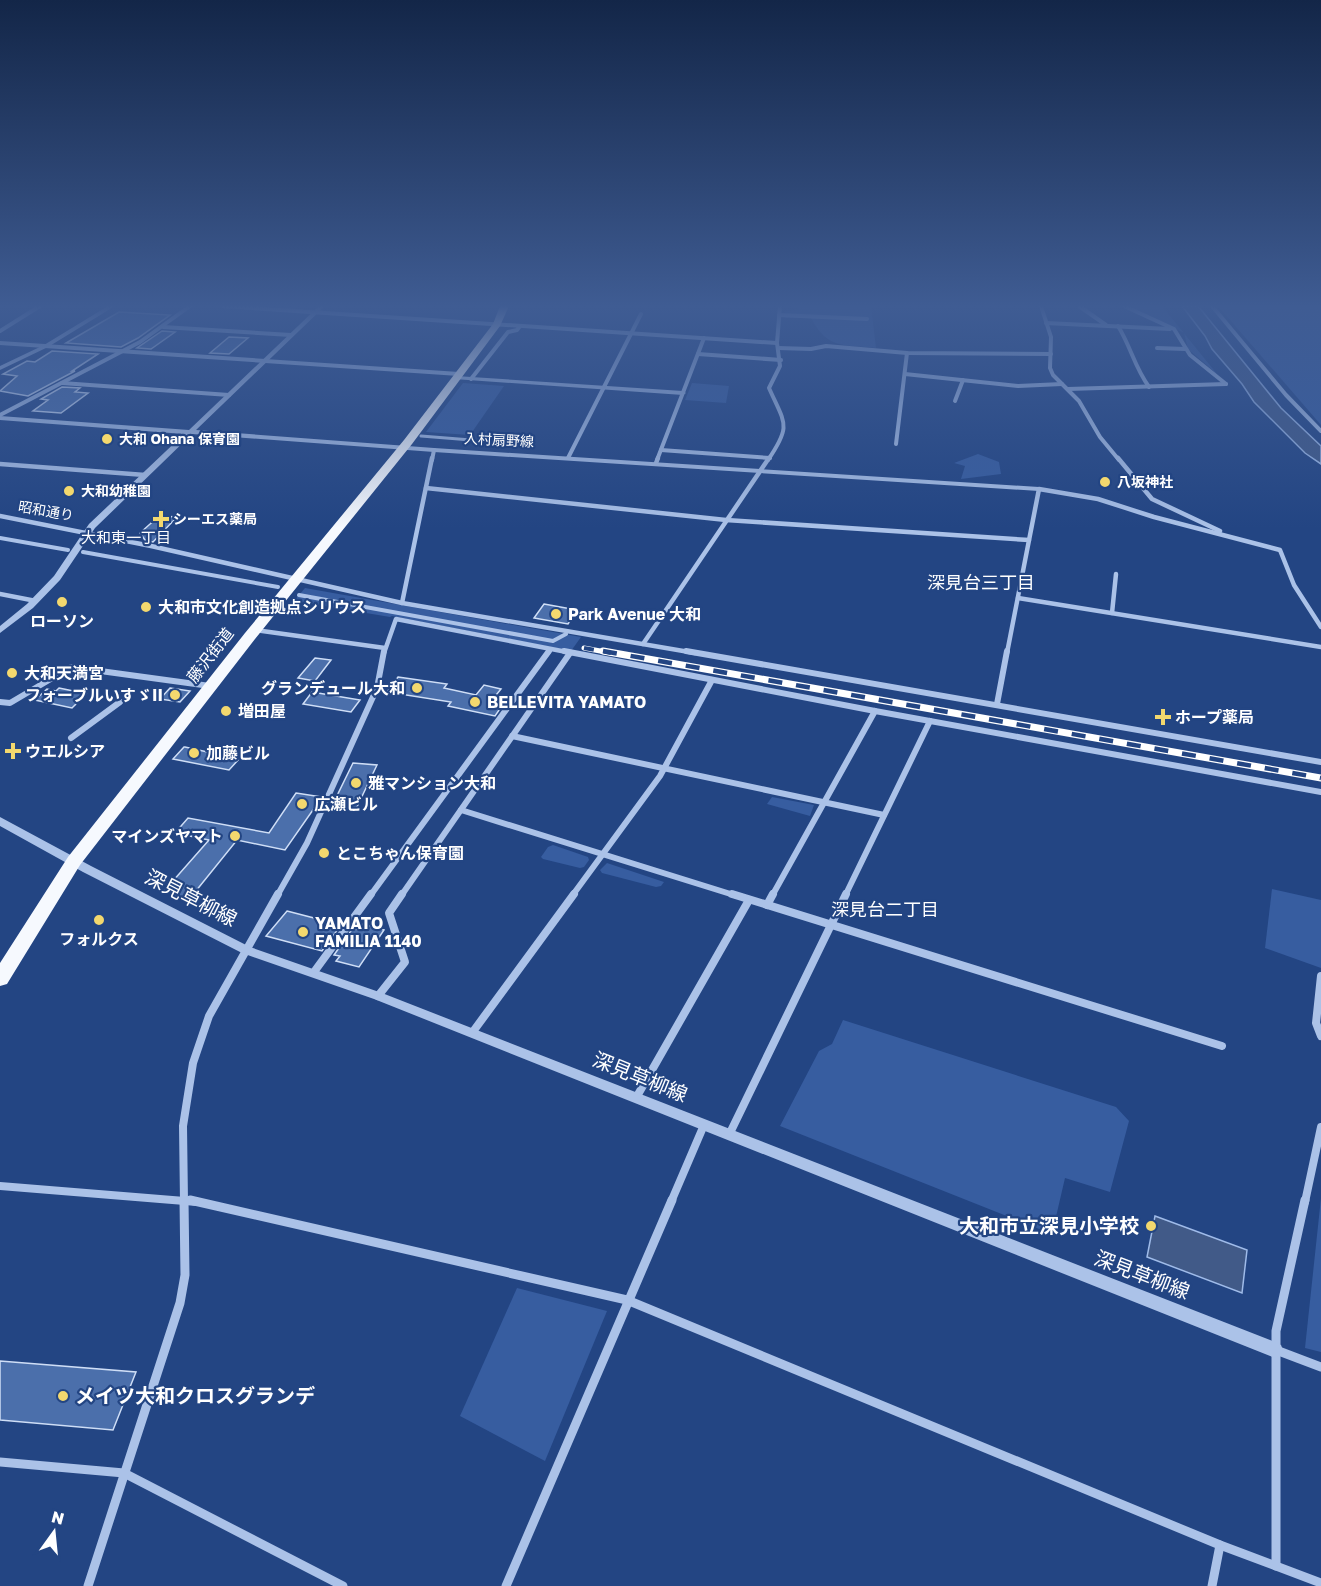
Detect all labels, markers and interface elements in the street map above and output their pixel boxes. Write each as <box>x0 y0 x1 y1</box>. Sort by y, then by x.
street label: 入村扇野線 <box>464 429 534 450</box>
place label: 大和 Ohana 保育園 <box>119 430 240 447</box>
marker: 大和 Ohana 保育園 <box>100 432 114 446</box>
place label: 八坂神社 <box>1117 473 1173 490</box>
marker: 八坂神社 <box>1098 475 1112 489</box>
place label: 大和幼稚園 <box>81 482 151 499</box>
marker: 大和幼稚園 <box>62 484 76 498</box>
street label: 昭和通り <box>17 497 75 524</box>
place label: シーエス薬局 <box>173 510 257 527</box>
marker: シーエス薬局 <box>154 512 168 526</box>
district label: 大和東一丁目 <box>81 528 171 546</box>
district label: 深見台三丁目 <box>927 571 1035 593</box>
marker: ローソン <box>55 595 69 609</box>
place label: 大和市文化創造拠点シリウス <box>158 597 366 617</box>
marker: 大和市文化創造拠点シリウス <box>139 600 153 614</box>
place label: Park Avenue 大和 <box>568 604 701 624</box>
marker: Park Avenue 大和 <box>549 607 563 621</box>
place label: ローソン <box>30 611 94 631</box>
street label: 藤沢街道 <box>182 624 238 686</box>
place label: 大和天満宮 <box>24 663 104 683</box>
marker: 大和天満宮 <box>5 666 19 680</box>
place label: グランデュール大和 <box>261 678 405 698</box>
marker: グランデュール大和 <box>410 681 424 695</box>
place label: フォーブルいすゞII <box>25 685 163 705</box>
marker: フォーブルいすゞII <box>168 688 182 702</box>
place label: BELLEVITA YAMATO <box>487 692 646 712</box>
marker: BELLEVITA YAMATO <box>468 695 482 709</box>
place label: 増田屋 <box>238 701 286 721</box>
marker: 増田屋 <box>219 704 233 718</box>
place label: ホープ薬局 <box>1175 707 1254 727</box>
marker: ホープ薬局 <box>1156 710 1170 724</box>
place label: ウエルシア <box>25 741 105 761</box>
place label: 加藤ビル <box>206 743 270 763</box>
marker: ウエルシア <box>6 744 20 758</box>
marker: 加藤ビル <box>187 746 201 760</box>
place label: 雅マンション大和 <box>368 773 496 793</box>
marker: 雅マンション大和 <box>349 776 363 790</box>
place label: 広瀬ビル <box>314 794 378 814</box>
marker: 広瀬ビル <box>295 797 309 811</box>
place label: マインズヤマト <box>111 826 223 846</box>
marker: マインズヤマト <box>228 829 242 843</box>
place label: とこちゃん保育園 <box>336 843 464 863</box>
marker: とこちゃん保育園 <box>317 846 331 860</box>
street label: 深見草柳線 <box>141 864 241 931</box>
district label: 深見台二丁目 <box>831 898 939 920</box>
marker: フォルクス <box>92 913 106 927</box>
place label: YAMATO FAMILIA 1140 <box>315 913 422 951</box>
marker: YAMATO FAMILIA 1140 <box>296 925 310 939</box>
place label: フォルクス <box>59 929 139 949</box>
street label: 深見草柳線 <box>590 1046 691 1106</box>
place label: 大和市立深見小学校 <box>959 1213 1139 1237</box>
marker: 大和市立深見小学校 <box>1144 1219 1158 1233</box>
street label: 深見草柳線 <box>1091 1245 1193 1303</box>
place label: メイツ大和クロスグランデ <box>75 1383 315 1407</box>
marker: メイツ大和クロスグランデ <box>56 1389 70 1403</box>
north arrow <box>24 1502 84 1562</box>
text: N <box>49 1506 66 1529</box>

